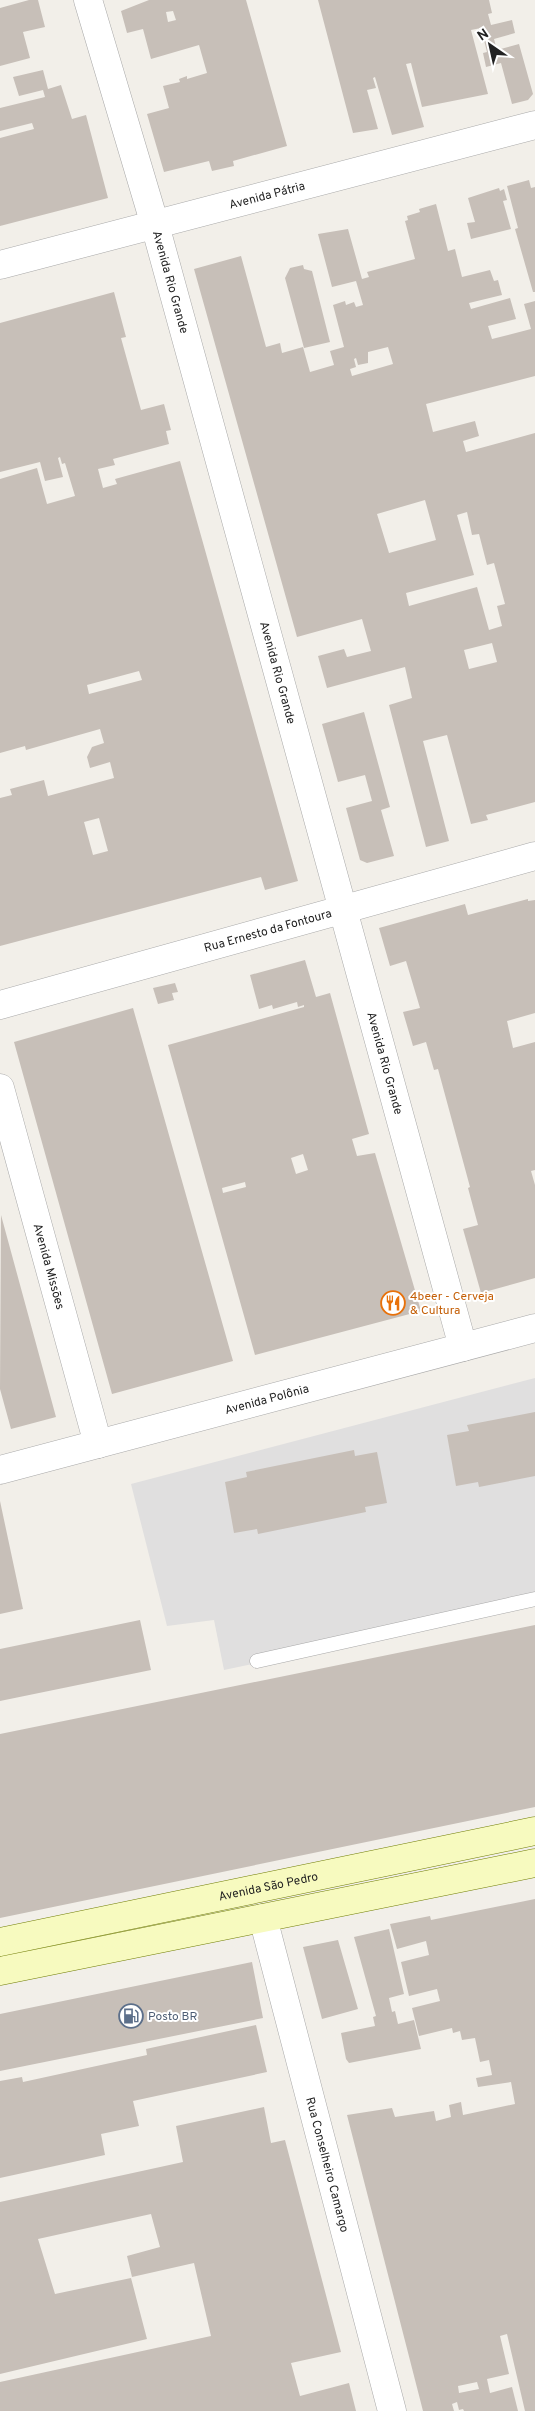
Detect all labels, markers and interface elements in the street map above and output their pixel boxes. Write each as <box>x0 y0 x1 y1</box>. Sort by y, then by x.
north arrow <box>465 20 515 70</box>
text: N <box>475 26 492 45</box>
street label: Avenida Pátria <box>228 178 307 214</box>
street label: Avenida Rio Grande <box>148 229 191 336</box>
street label: Avenida Rio Grande <box>255 620 299 726</box>
street label: Rua Ernesto da Fontoura <box>202 906 334 957</box>
street label: Avenida Rio Grande <box>362 1010 406 1117</box>
street label: Avenida Missões <box>29 1222 68 1311</box>
place label: 4beer - Cerveja & Cultura <box>410 1289 494 1319</box>
restaurant icon: 4beer - Cerveja & Cultura <box>380 1290 406 1316</box>
street label: Avenida Polônia <box>223 1381 311 1419</box>
street label: Avenida São Pedro <box>217 1869 320 1905</box>
fuel station icon: Posto BR <box>118 2003 144 2029</box>
place label: Posto BR <box>148 2009 197 2025</box>
street label: Rua Conselheiro Camargo <box>301 2096 352 2235</box>

